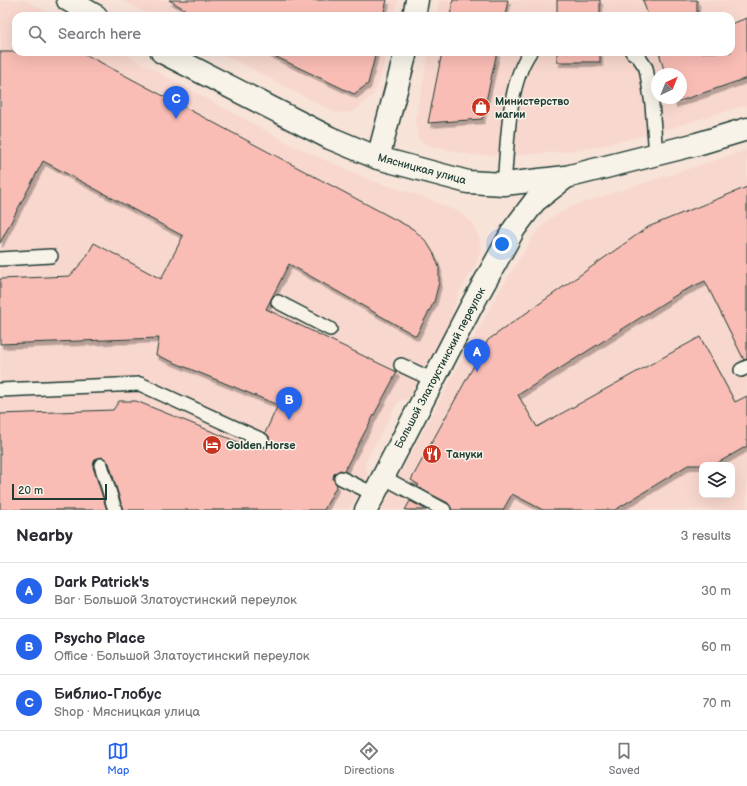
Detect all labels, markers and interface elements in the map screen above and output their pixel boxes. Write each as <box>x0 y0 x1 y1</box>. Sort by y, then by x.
search box <box>12 12 735 56</box>
icon: search <box>26 23 48 45</box>
text: Search here <box>58 25 141 44</box>
north arrow <box>651 68 687 104</box>
pin: C <box>163 86 189 119</box>
place label: Министерство магии <box>495 95 569 121</box>
shop icon: Министерство магии <box>470 96 492 118</box>
street label: Мясницкая улица <box>376 151 468 187</box>
your location <box>492 234 512 254</box>
street label: Большой Златоустинский переулок <box>392 285 488 451</box>
pin: A <box>464 339 490 372</box>
pin: B <box>276 387 302 420</box>
hotel icon: Golden Horse <box>201 434 223 456</box>
place label: Golden Horse <box>226 439 296 452</box>
restaurant icon: Тануки <box>421 443 443 465</box>
place label: Тануки <box>446 448 483 461</box>
map controls <box>699 462 735 498</box>
button: layers <box>699 462 735 498</box>
scale bar <box>12 482 107 501</box>
text: 20 m <box>18 484 43 497</box>
text: Nearby <box>16 526 73 546</box>
text: 3 results <box>680 528 731 544</box>
text: Dark Patrick's <box>54 573 149 592</box>
text: A <box>25 583 33 599</box>
text: 30 m <box>701 583 731 599</box>
text: Bar · Большой Златоустинский переулок <box>54 592 297 608</box>
text: Psycho Place <box>54 629 145 648</box>
text: B <box>24 639 34 655</box>
text: 60 m <box>701 639 731 655</box>
text: Office · Большой Златоустинский переулок <box>54 648 310 664</box>
text: Библио-Глобус <box>54 685 162 704</box>
text: C <box>24 695 34 711</box>
text: 70 m <box>703 695 731 711</box>
text: Shop · Мясницкая улица <box>54 704 200 720</box>
tab: Map <box>107 740 129 777</box>
tab: Directions <box>344 740 394 777</box>
tab: Saved <box>609 740 640 777</box>

